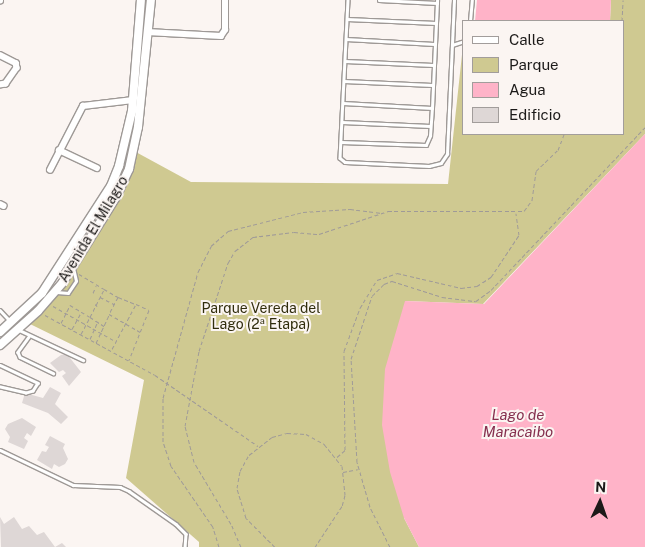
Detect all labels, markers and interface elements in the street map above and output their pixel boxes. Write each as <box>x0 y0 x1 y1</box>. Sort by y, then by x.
legend <box>462 20 625 135</box>
text: Calle <box>509 31 545 48</box>
text: Parque <box>509 56 559 73</box>
text: Agua <box>509 81 546 98</box>
text: Edificio <box>509 106 561 123</box>
street label: Avenida El Milagro <box>55 173 131 285</box>
park label: Parque Vereda del Lago (2ª Etapa) <box>201 300 321 332</box>
water label: Lago de Maracaibo <box>483 405 553 440</box>
north arrow <box>575 477 625 527</box>
text: N <box>595 479 607 495</box>

